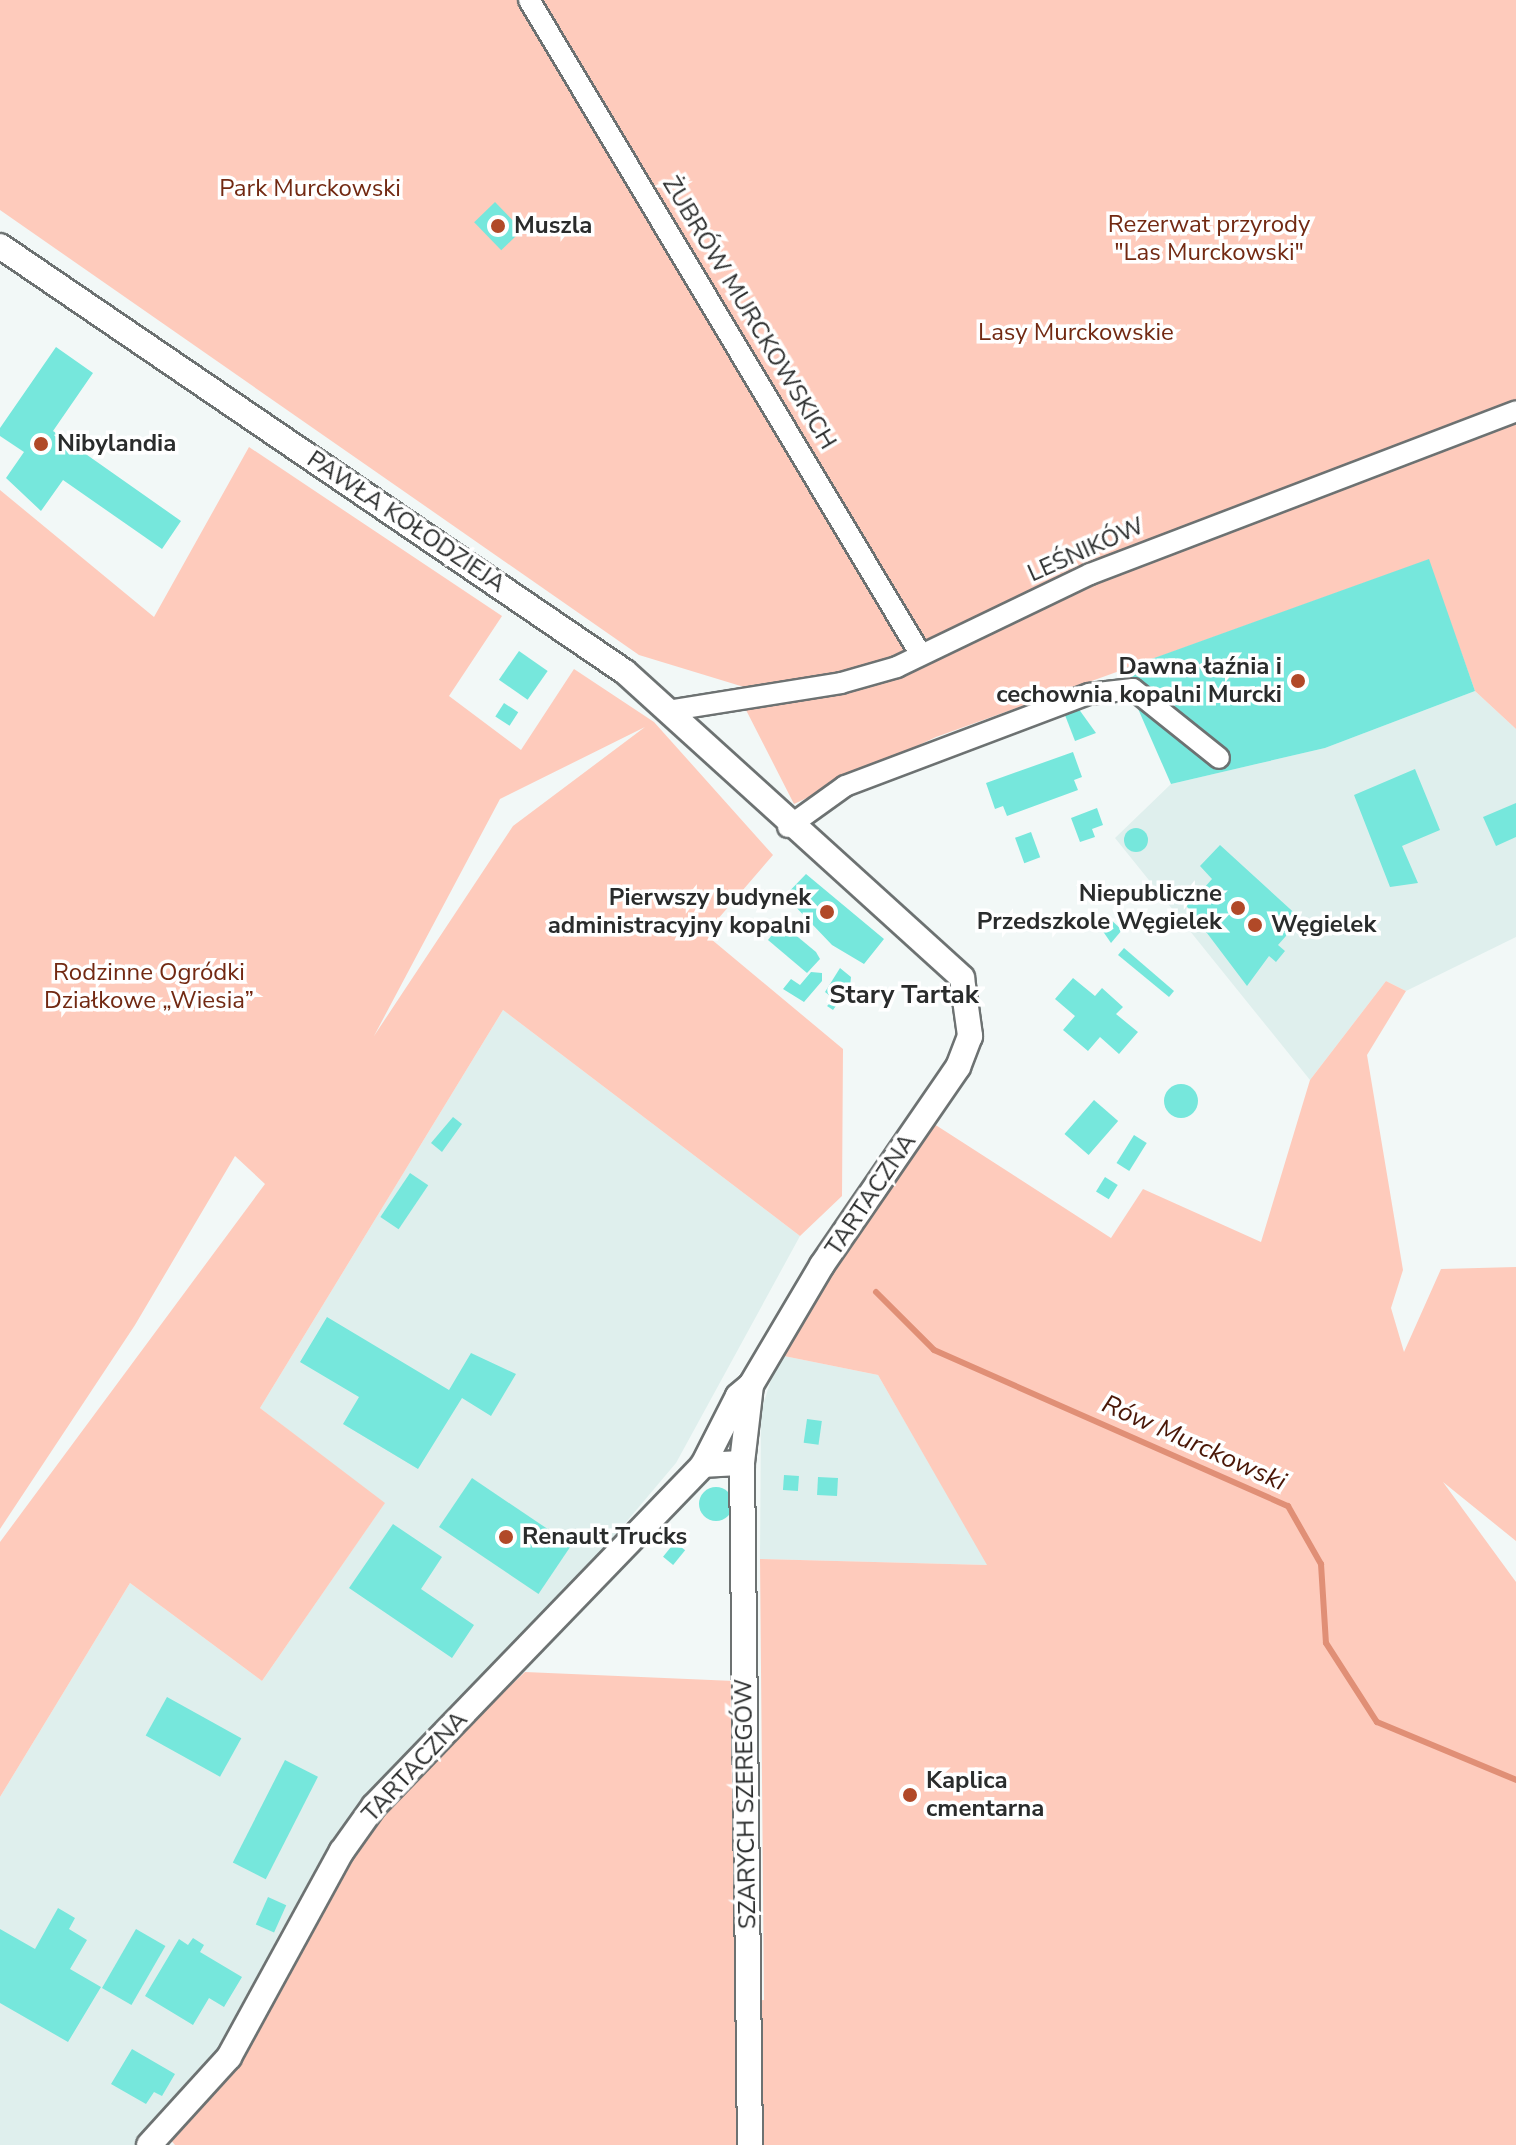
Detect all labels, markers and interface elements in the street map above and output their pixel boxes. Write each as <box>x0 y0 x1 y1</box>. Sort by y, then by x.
street label: ŻUBRÓW MURCKOWSKICH <box>656 171 842 455</box>
park label: Park Murckowski <box>219 175 401 203</box>
park label: Rezerwat przyrody "Las Murckowski" <box>1108 211 1310 267</box>
place label: Muszla <box>514 212 592 240</box>
marker: Muszla <box>489 217 507 235</box>
park label: Lasy Murckowskie <box>978 319 1174 347</box>
place label: Nibylandia <box>57 430 176 458</box>
marker: Nibylandia <box>32 435 50 453</box>
street label: PAWŁA KOŁODZIEJA <box>302 445 510 599</box>
street label: LEŚNIKÓW <box>1023 512 1149 588</box>
place label: Dawna łaźnia i cechownia kopalni Murcki <box>996 653 1282 709</box>
marker: Dawna łaźnia i cechownia kopalni Murcki <box>1289 672 1307 690</box>
place label: Niepubliczne Przedszkole Węgielek <box>977 880 1222 936</box>
place label: Pierwszy budynek administracyjny kopalni <box>548 884 811 940</box>
marker: Niepubliczne Przedszkole Węgielek <box>1229 899 1247 917</box>
marker: Pierwszy budynek administracyjny kopalni <box>818 903 836 921</box>
place label: Węgielek <box>1271 911 1376 939</box>
marker: Węgielek <box>1246 916 1264 934</box>
park label: Rodzinne Ogródki Działkowe „Wiesia” <box>44 959 254 1015</box>
district label: Stary Tartak <box>829 979 979 1011</box>
street label: TARTACZNA <box>820 1129 922 1261</box>
water label: Rów Murckowski <box>1097 1388 1291 1498</box>
place label: Renault Trucks <box>522 1523 687 1551</box>
marker: Renault Trucks <box>497 1528 515 1546</box>
street label: SZARYCH SZEREGÓW <box>729 1679 763 1929</box>
street label: TARTACZNA <box>356 1706 474 1828</box>
place label: Kaplica cmentarna <box>926 1767 1044 1823</box>
marker: Kaplica cmentarna <box>901 1786 919 1804</box>

